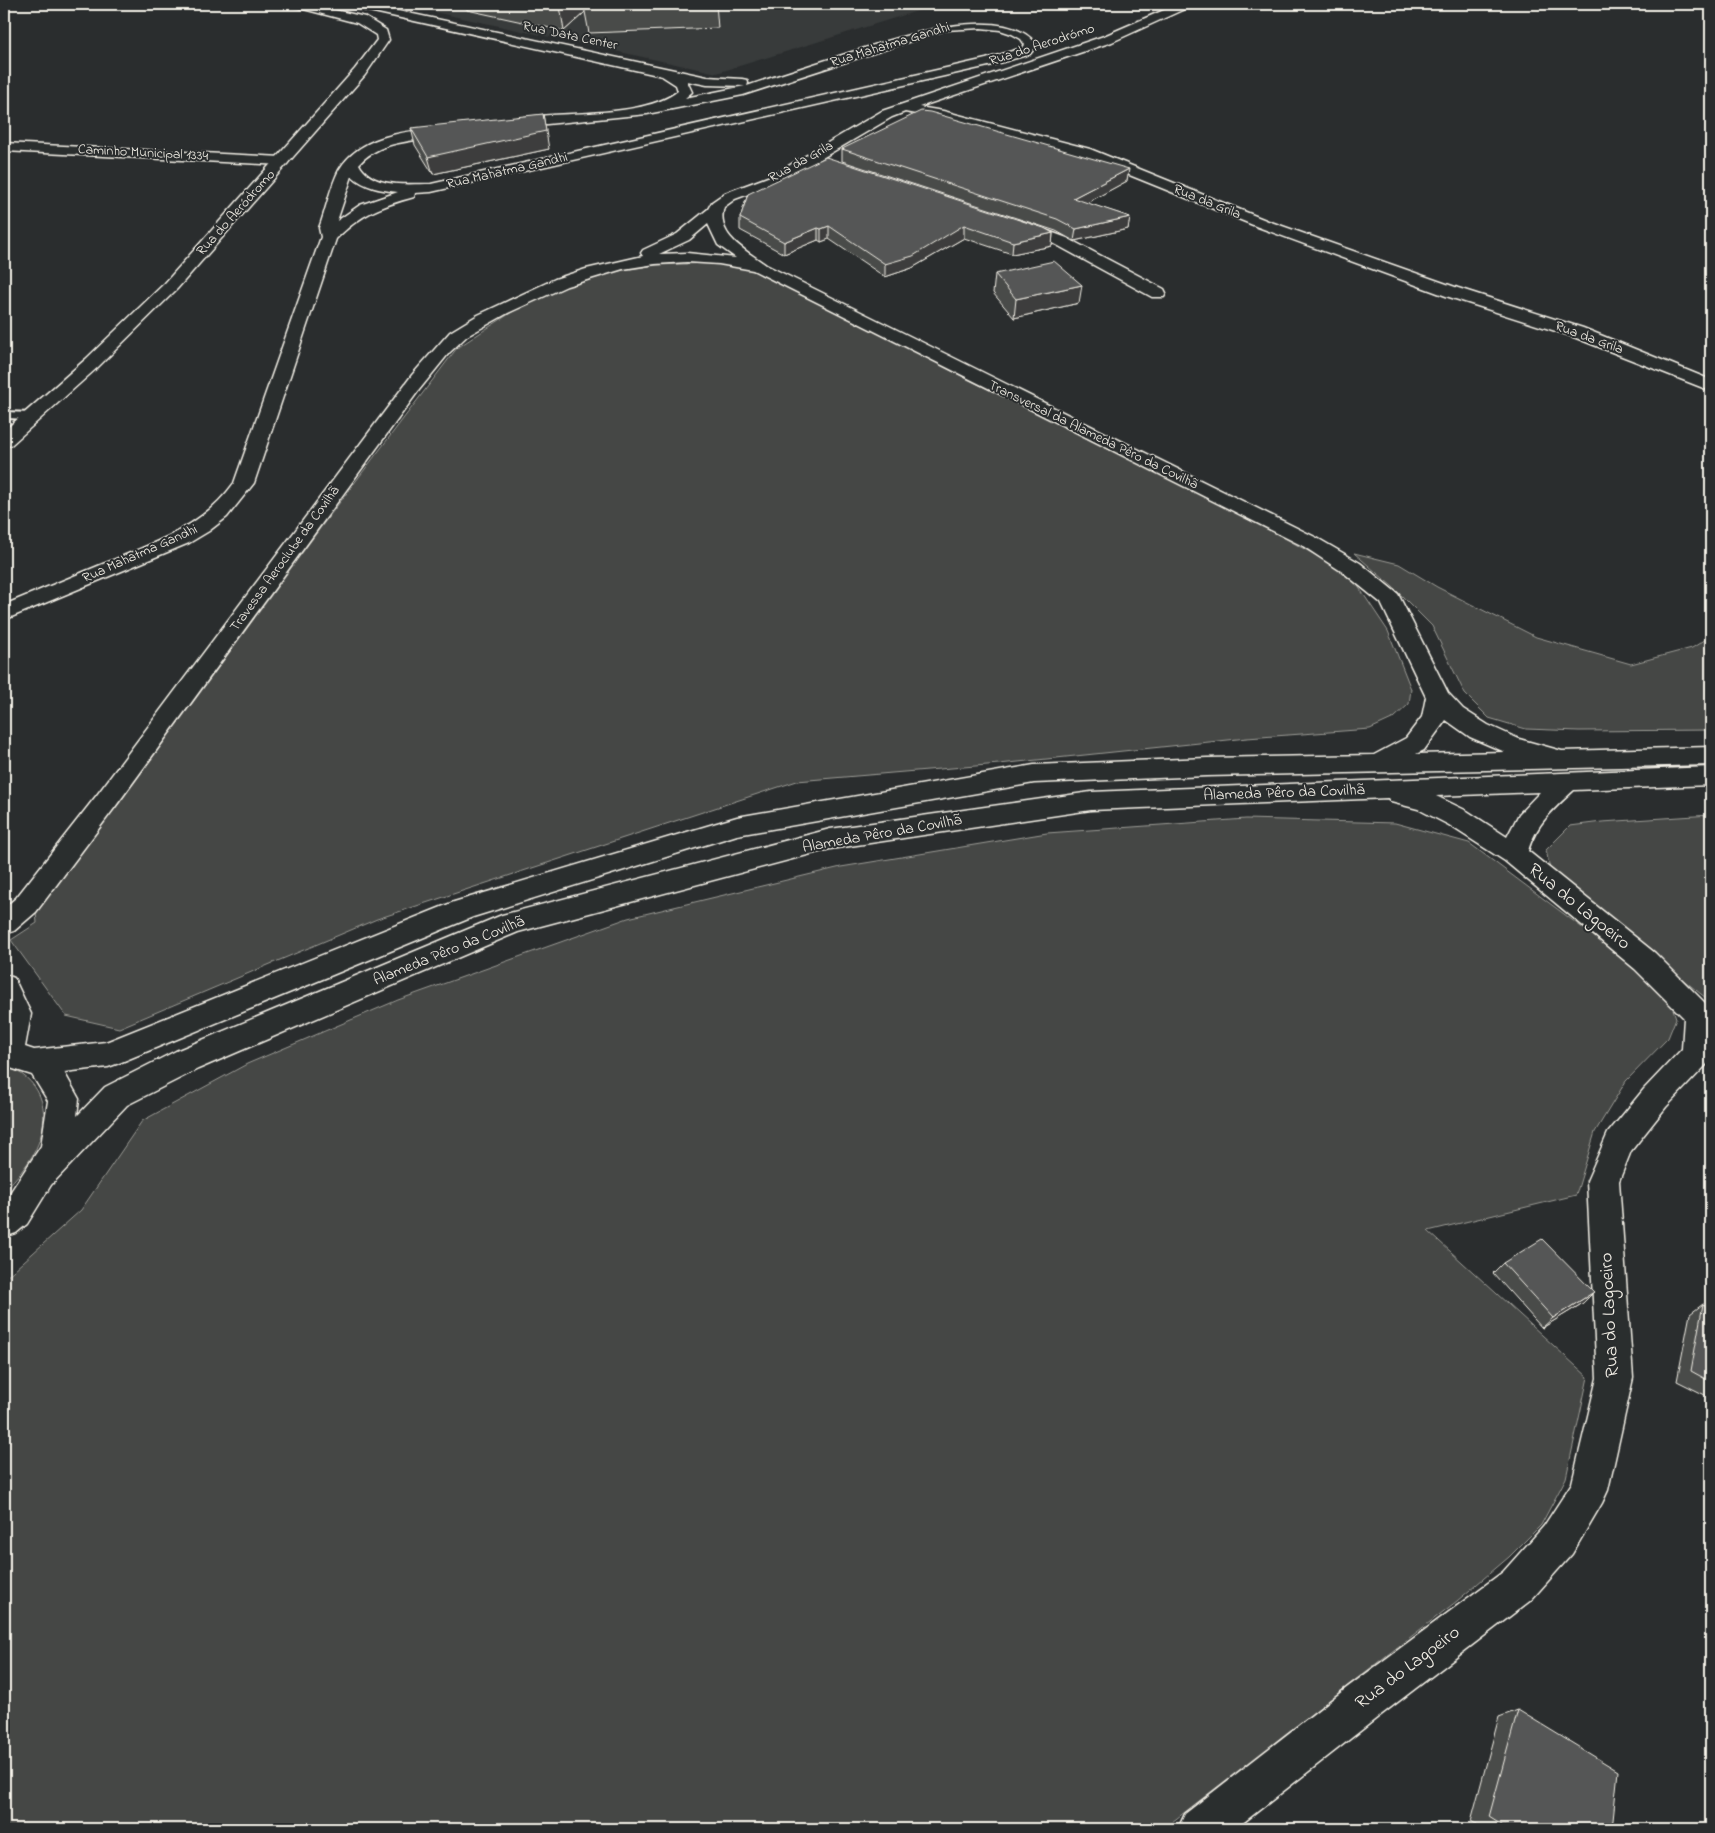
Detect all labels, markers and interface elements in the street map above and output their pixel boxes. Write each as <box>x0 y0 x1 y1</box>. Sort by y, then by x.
street label: Rua Data Center <box>521 16 620 56</box>
street label: Rua Mahatma Gandhi <box>828 17 952 73</box>
street label: Rua do Aerodrómo <box>987 18 1097 72</box>
street label: Rua da Grila <box>765 136 837 188</box>
street label: Caminho Municipal 1334 <box>77 139 209 167</box>
street label: Rua Mahatma Gandhi <box>444 147 570 195</box>
street label: Rua do Aeródromo <box>192 165 280 261</box>
street label: Rua da Grila <box>1170 179 1244 225</box>
street label: Rua da Grila <box>1552 316 1626 360</box>
street label: Transversal da Alameda Pêro da Covilhã <box>985 375 1201 495</box>
street label: Travessa Aeroclube da Covilhã <box>225 482 345 636</box>
street label: Rua Mahatma Gandhi <box>79 519 201 589</box>
street label: Alameda Pêro da Covilhã <box>1203 778 1365 808</box>
street label: Alameda Pêro da Covilhã <box>800 808 964 860</box>
street label: Rua do Lagoeiro <box>1521 857 1636 958</box>
street label: Alameda Pêro da Covilhã <box>370 910 528 992</box>
street label: Rua do Lagoeiro <box>1593 1252 1629 1378</box>
street label: Rua do Lagoeiro <box>1350 1620 1467 1718</box>

